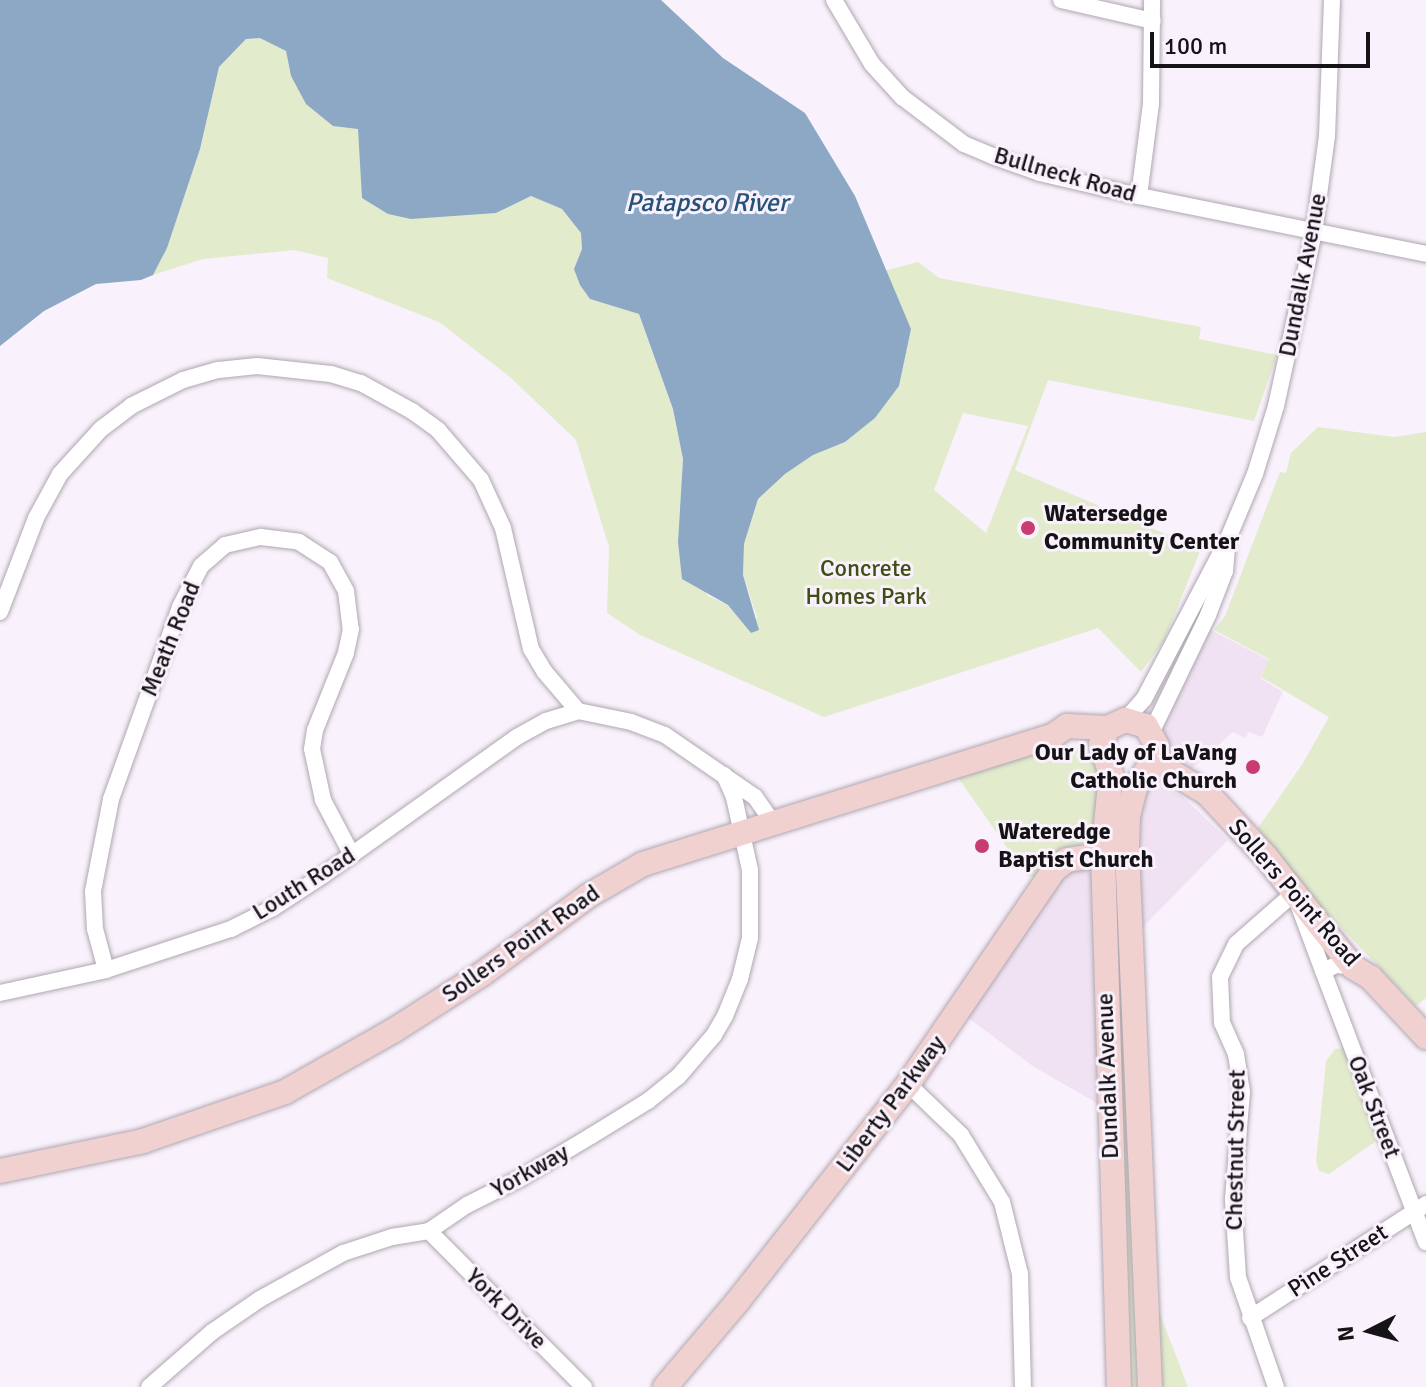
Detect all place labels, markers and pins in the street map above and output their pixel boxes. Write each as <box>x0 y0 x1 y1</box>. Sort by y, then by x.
place label: Watersedge Community Center <box>1044 500 1239 556</box>
marker: Watersedge Community Center <box>1019 519 1037 537</box>
place label: Our Lady of LaVang Catholic Church <box>1035 739 1237 795</box>
marker: Our Lady of LaVang Catholic Church <box>1244 758 1262 776</box>
place label: Wateredge Baptist Church <box>998 818 1153 874</box>
marker: Wateredge Baptist Church <box>973 837 991 855</box>

